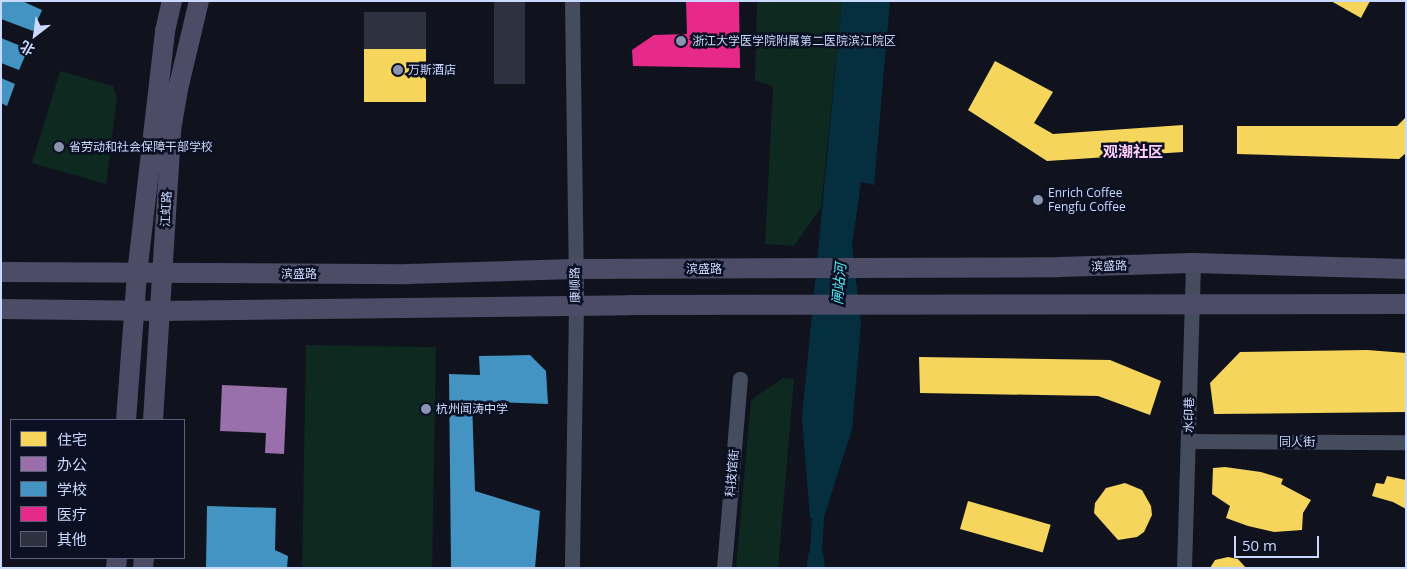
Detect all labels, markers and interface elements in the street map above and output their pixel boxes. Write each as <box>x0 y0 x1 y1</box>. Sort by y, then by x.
north arrow <box>10 10 60 60</box>
marker: 浙江大学医学院附属第二医院滨江院区 <box>674 34 688 48</box>
place label: 浙江大学医学院附属第二医院滨江院区 <box>692 34 896 48</box>
text: 北 <box>16 37 38 60</box>
place label: 万斯酒店 <box>408 63 456 77</box>
marker: 万斯酒店 <box>392 64 404 76</box>
place label: 省劳动和社会保障干部学校 <box>69 140 213 154</box>
marker: 省劳动和社会保障干部学校 <box>53 141 65 153</box>
district label: 观潮社区 <box>1103 143 1163 161</box>
place label: Enrich Coffee Fengfu Coffee <box>1048 186 1126 214</box>
street label: 江虹路 <box>158 191 174 227</box>
marker: Enrich Coffee Fengfu Coffee <box>1032 194 1044 206</box>
street label: 滨盛路 <box>1091 258 1127 274</box>
street label: 滨盛路 <box>686 262 722 276</box>
water label: 闸站河 <box>829 262 849 306</box>
street label: 滨盛路 <box>281 267 317 281</box>
street label: 康顺路 <box>567 267 583 303</box>
street label: 水印巷 <box>1181 397 1197 433</box>
place label: 杭州闻涛中学 <box>436 402 508 416</box>
marker: 杭州闻涛中学 <box>420 403 432 415</box>
legend <box>10 419 185 559</box>
text: 住宅 <box>57 429 87 449</box>
street label: 同人街 <box>1279 435 1315 449</box>
street label: 科技馆街 <box>723 448 741 498</box>
text: 办公 <box>57 454 87 474</box>
text: 学校 <box>57 479 87 499</box>
text: 医疗 <box>57 504 87 524</box>
scale bar <box>1237 526 1322 558</box>
text: 其他 <box>57 529 87 549</box>
text: 50 m <box>1242 535 1277 555</box>

